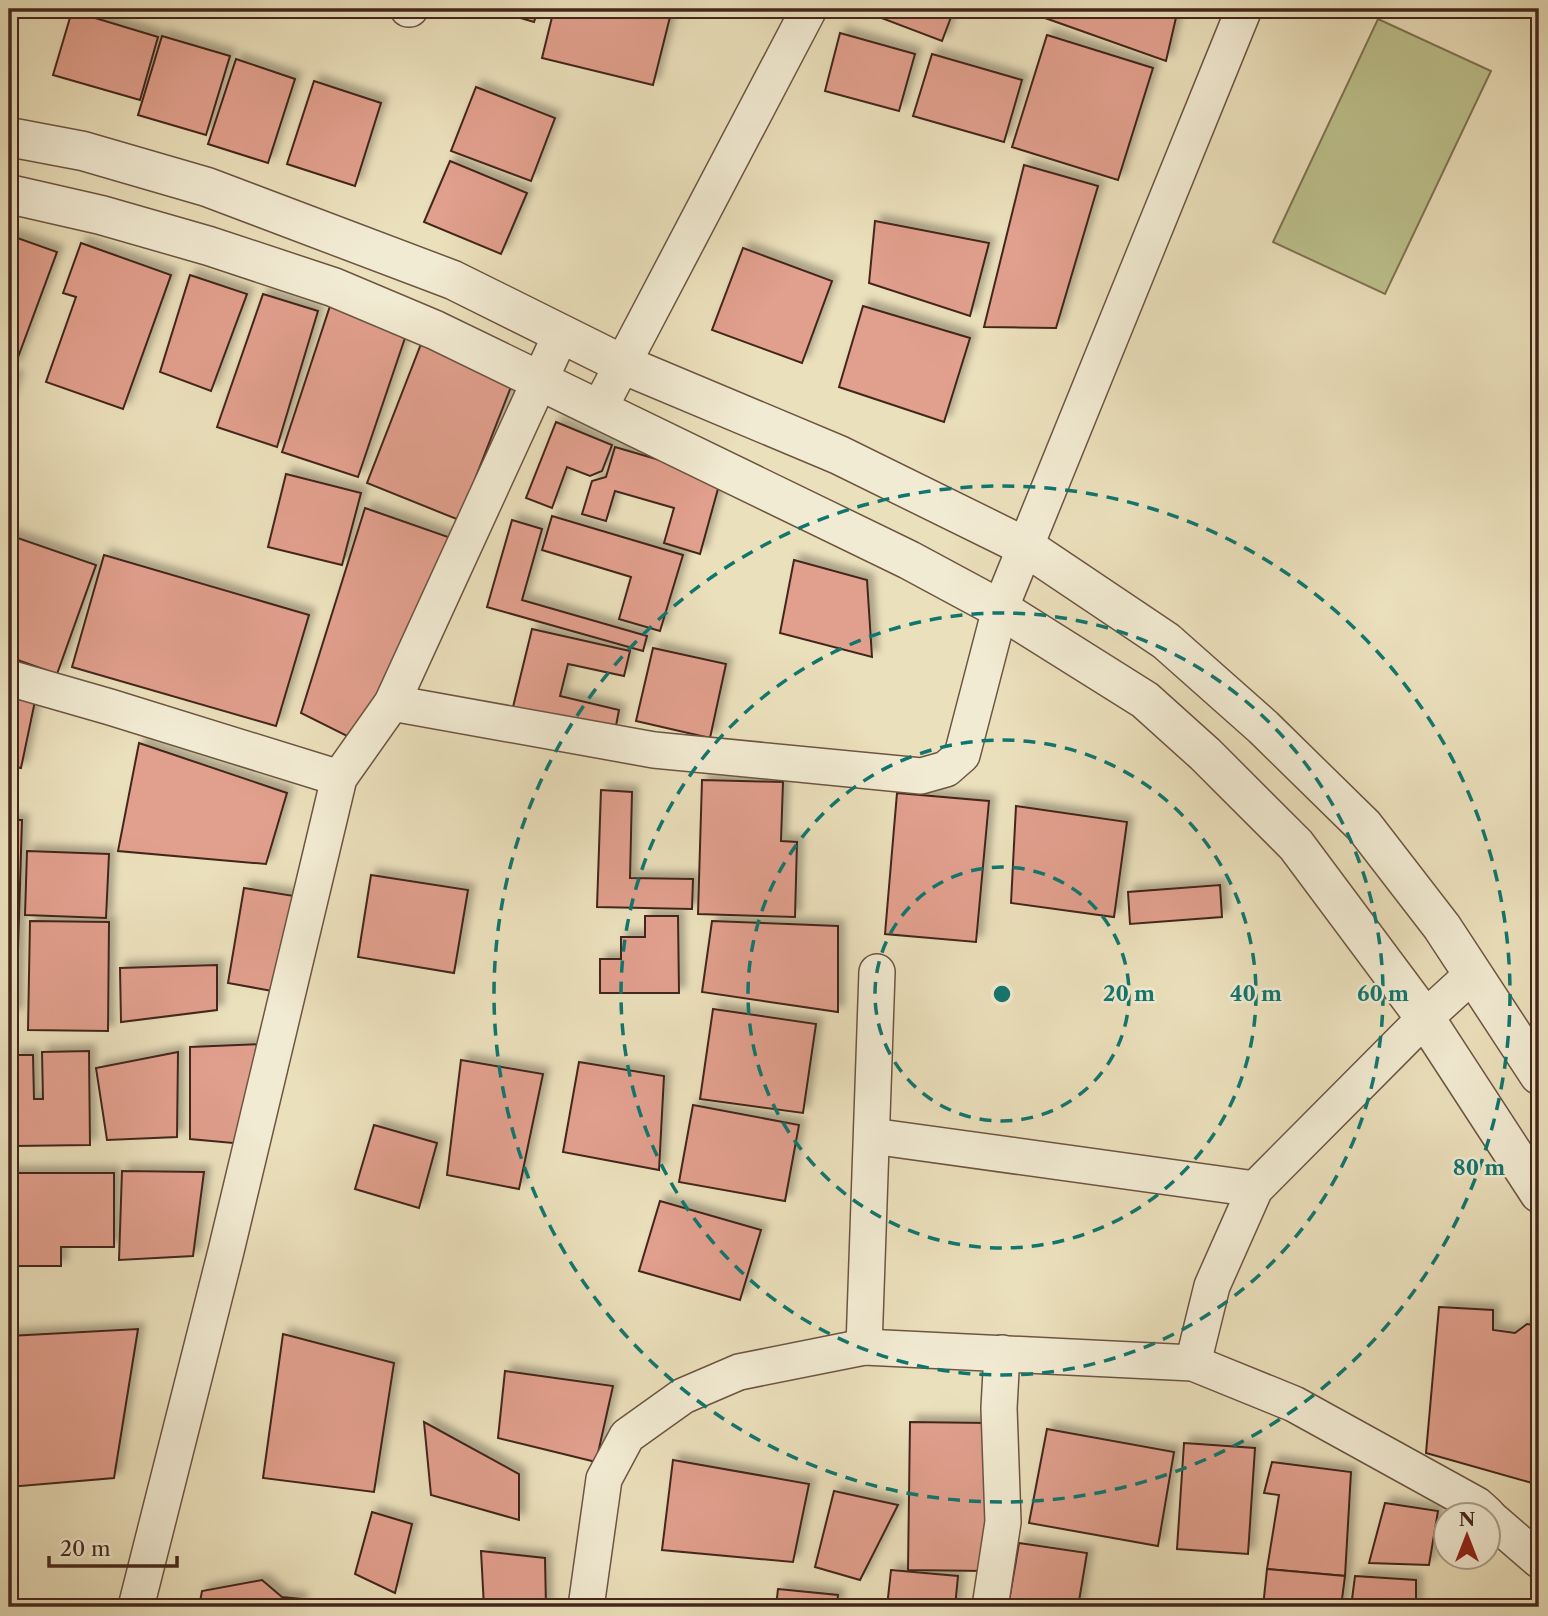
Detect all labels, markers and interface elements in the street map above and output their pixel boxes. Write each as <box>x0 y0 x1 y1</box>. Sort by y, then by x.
text: 20 m <box>1103 981 1155 1006</box>
text: 40 m <box>1230 981 1282 1006</box>
text: 60 m <box>1357 981 1409 1006</box>
centre of rings <box>990 982 1014 1006</box>
text: 80 m <box>1453 1155 1505 1180</box>
north arrow <box>1432 1500 1502 1570</box>
text: N <box>1459 1508 1475 1531</box>
scale bar <box>49 1525 177 1569</box>
text: 20 m <box>60 1536 111 1561</box>

